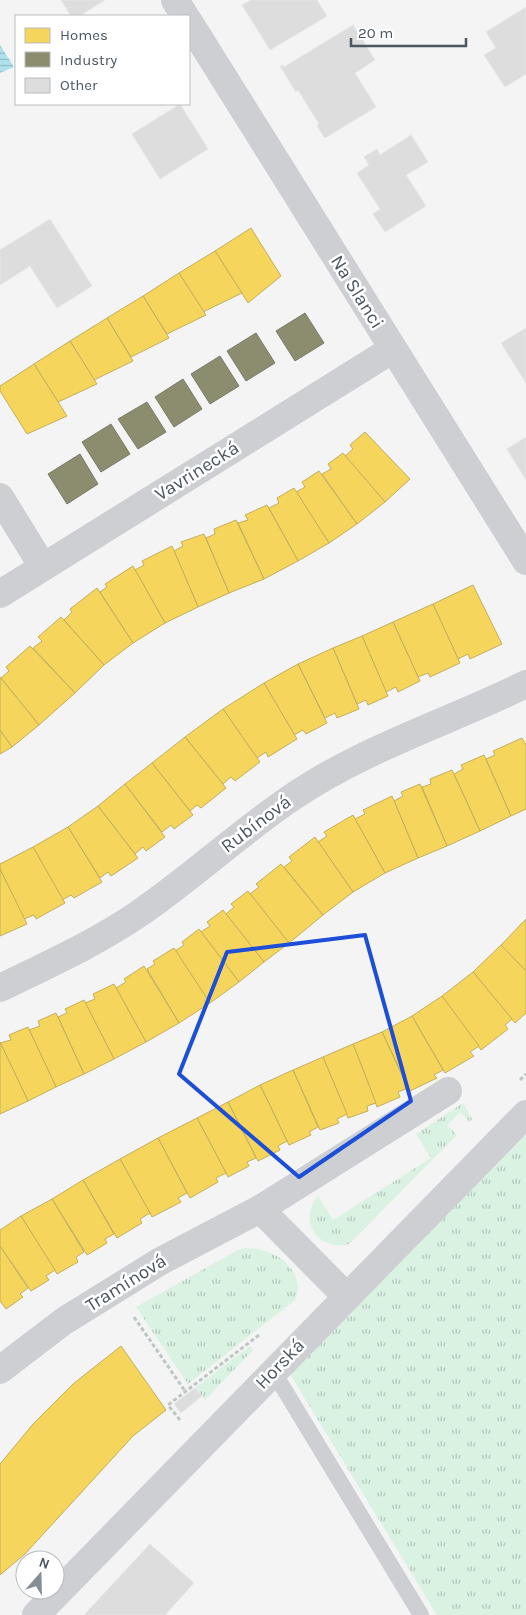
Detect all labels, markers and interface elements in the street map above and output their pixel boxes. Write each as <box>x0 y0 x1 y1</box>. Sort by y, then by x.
legend <box>15 15 190 105</box>
scale bar <box>351 15 466 47</box>
text: 20 m <box>358 24 393 42</box>
text: Homes <box>60 26 108 44</box>
text: Industry <box>60 51 117 69</box>
text: Other <box>60 76 98 94</box>
street label: Na Slanci <box>326 251 388 333</box>
street label: Vavrinecká <box>151 437 243 505</box>
street label: Rubínová <box>217 791 295 857</box>
street label: Tramínová <box>82 1250 170 1316</box>
street label: Horská <box>251 1334 309 1394</box>
north arrow <box>15 1550 65 1600</box>
text: N <box>37 1554 52 1573</box>

